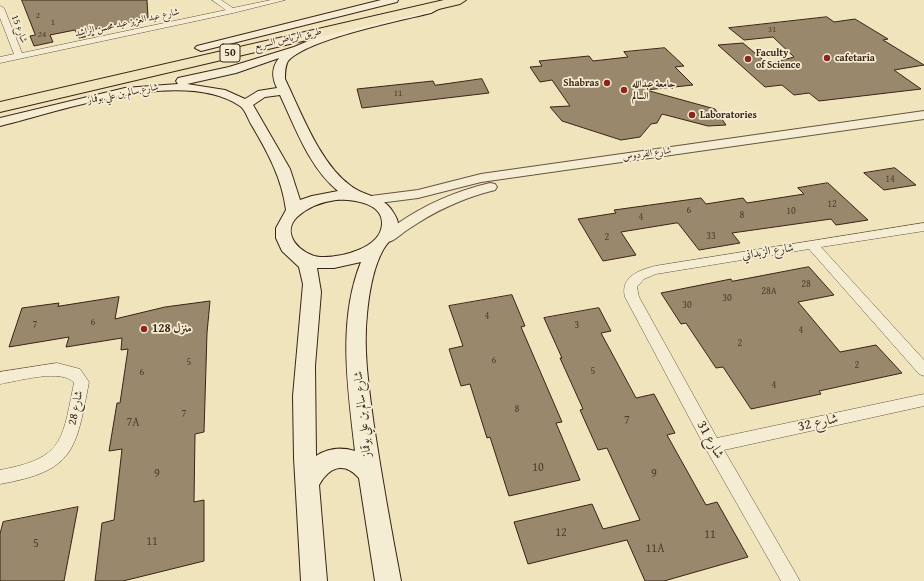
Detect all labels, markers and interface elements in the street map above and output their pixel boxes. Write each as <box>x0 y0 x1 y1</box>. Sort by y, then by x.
street label: شارع عبد العزيز عبد محسن الراشد <box>74 6 180 40</box>
house number: 2 <box>36 11 40 21</box>
street label: شارع 15 <box>8 13 30 45</box>
house number: 1 <box>51 18 55 28</box>
street label: طريق الرياض السريع <box>253 25 323 53</box>
house number: 31 <box>768 25 776 35</box>
house number: 24 <box>38 30 46 40</box>
road number: 50 <box>220 44 240 62</box>
place label: Faculty of Science <box>756 47 800 70</box>
place label: cafetaria <box>835 52 875 64</box>
marker: cafetaria <box>822 53 832 63</box>
marker: Faculty of Science <box>743 54 753 64</box>
place label: Shabras <box>563 77 599 89</box>
marker: Shabras <box>602 78 612 88</box>
place label: جامعة عبدالله السالم <box>632 78 675 102</box>
street label: شارع سالم بن علي بوقماز <box>86 81 160 107</box>
marker: جامعة عبدالله السالم <box>619 85 629 95</box>
house number: 11 <box>394 89 402 99</box>
place label: Laboratories <box>700 109 757 121</box>
marker: Laboratories <box>687 110 697 120</box>
street label: شارع الفردوس <box>622 145 672 163</box>
house number: 14 <box>885 173 895 185</box>
house number: 12 <box>827 198 837 210</box>
house number: 6 <box>687 204 691 216</box>
house number: 10 <box>786 205 796 217</box>
house number: 8 <box>740 209 744 221</box>
house number: 4 <box>639 211 643 223</box>
house number: 33 <box>706 230 716 242</box>
house number: 2 <box>605 231 609 243</box>
street label: شارع الزبداني <box>741 241 795 263</box>
house number: 28 <box>801 278 811 290</box>
house number: 28A <box>761 285 777 297</box>
house number: 30 <box>722 292 732 304</box>
house number: 30 <box>682 299 692 311</box>
house number: 4 <box>485 310 489 322</box>
house number: 6 <box>91 316 95 328</box>
house number: 7 <box>33 318 37 330</box>
house number: 3 <box>575 319 579 331</box>
place label: منزل 128 <box>152 322 192 336</box>
marker: منزل 128 <box>139 324 149 334</box>
house number: 4 <box>799 324 803 336</box>
house number: 2 <box>738 337 742 349</box>
house number: 6 <box>492 354 496 366</box>
house number: 5 <box>187 356 191 368</box>
house number: 2 <box>855 359 859 371</box>
house number: 5 <box>591 365 595 377</box>
house number: 6 <box>140 366 144 378</box>
street label: شارع سالم بن علي بوقماز <box>351 370 375 458</box>
house number: 4 <box>772 379 776 391</box>
street label: شارع 28 <box>65 389 87 427</box>
house number: 8 <box>515 403 519 415</box>
house number: 7 <box>182 407 186 419</box>
street label: شارع 32 <box>796 411 840 435</box>
house number: 7 <box>624 414 630 428</box>
house number: 7A <box>126 416 140 430</box>
street label: شارع 31 <box>693 418 727 462</box>
house number: 10 <box>532 461 544 475</box>
house number: 9 <box>154 467 160 481</box>
house number: 9 <box>651 467 657 481</box>
house number: 12 <box>555 526 567 540</box>
house number: 11 <box>704 528 716 542</box>
house number: 11 <box>146 535 158 549</box>
house number: 5 <box>33 537 39 551</box>
house number: 11A <box>646 542 664 556</box>

